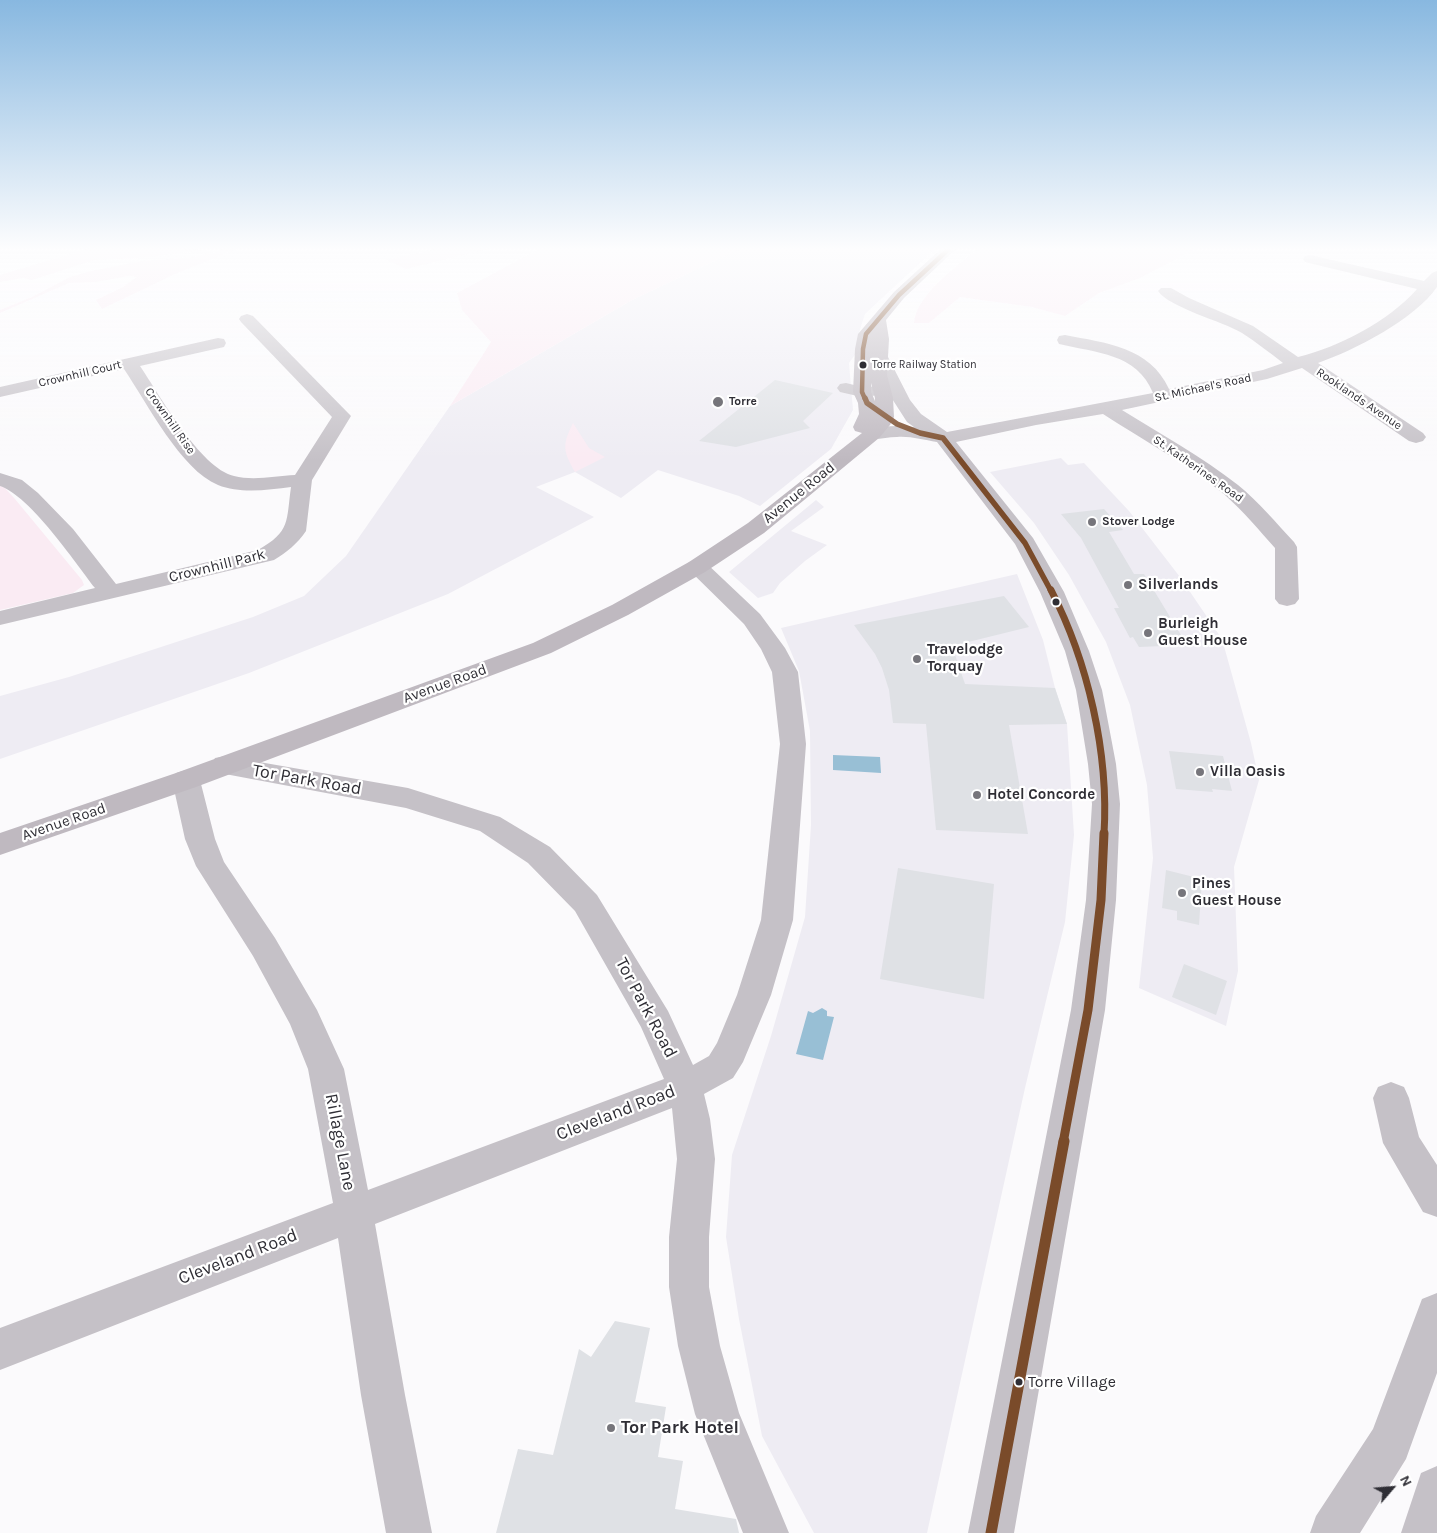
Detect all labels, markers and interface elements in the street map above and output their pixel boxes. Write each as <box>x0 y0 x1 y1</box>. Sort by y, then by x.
street label: Crownhill Court <box>37 357 123 391</box>
place label: Torre Railway Station <box>872 358 977 372</box>
marker: Torre Railway Station <box>858 360 868 370</box>
street label: Rooklands Avenue <box>1313 365 1405 433</box>
street label: St. Michael's Road <box>1153 371 1253 405</box>
street label: Crownhill Rise <box>142 385 198 457</box>
marker: Torre <box>711 395 725 409</box>
place label: Torre <box>729 395 757 409</box>
street label: St. Katherines Road <box>1150 433 1246 505</box>
street label: Avenue Road <box>759 458 839 528</box>
place label: Stover Lodge <box>1102 515 1175 529</box>
marker: Stover Lodge <box>1086 516 1098 528</box>
street label: Crownhill Park <box>167 545 267 587</box>
place label: Silverlands <box>1138 576 1218 594</box>
marker: Silverlands <box>1122 579 1134 591</box>
unlabelled marker <box>1051 597 1061 607</box>
place label: Burleigh Guest House <box>1158 615 1247 650</box>
marker: Burleigh Guest House <box>1142 627 1154 639</box>
place label: Travelodge Torquay <box>927 641 1003 676</box>
marker: Travelodge Torquay <box>911 653 923 665</box>
street label: Avenue Road <box>401 661 489 707</box>
street label: Tor Park Road <box>251 760 363 800</box>
place label: Villa Oasis <box>1210 763 1285 781</box>
marker: Villa Oasis <box>1194 766 1206 778</box>
place label: Hotel Concorde <box>987 786 1095 804</box>
marker: Hotel Concorde <box>971 789 983 801</box>
street label: Avenue Road <box>20 799 108 845</box>
place label: Pines Guest House <box>1192 875 1281 910</box>
marker: Pines Guest House <box>1176 887 1188 899</box>
street label: Tor Park Road <box>611 954 681 1062</box>
street label: Cleveland Road <box>553 1080 679 1146</box>
street label: Rillage Lane <box>320 1092 360 1192</box>
street label: Cleveland Road <box>175 1224 301 1290</box>
place label: Torre Village <box>1028 1372 1116 1392</box>
marker: Torre Village <box>1014 1377 1024 1387</box>
place label: Tor Park Hotel <box>621 1417 739 1439</box>
marker: Tor Park Hotel <box>605 1422 617 1434</box>
north arrow <box>1367 1463 1417 1513</box>
text: N <box>1396 1473 1416 1489</box>

